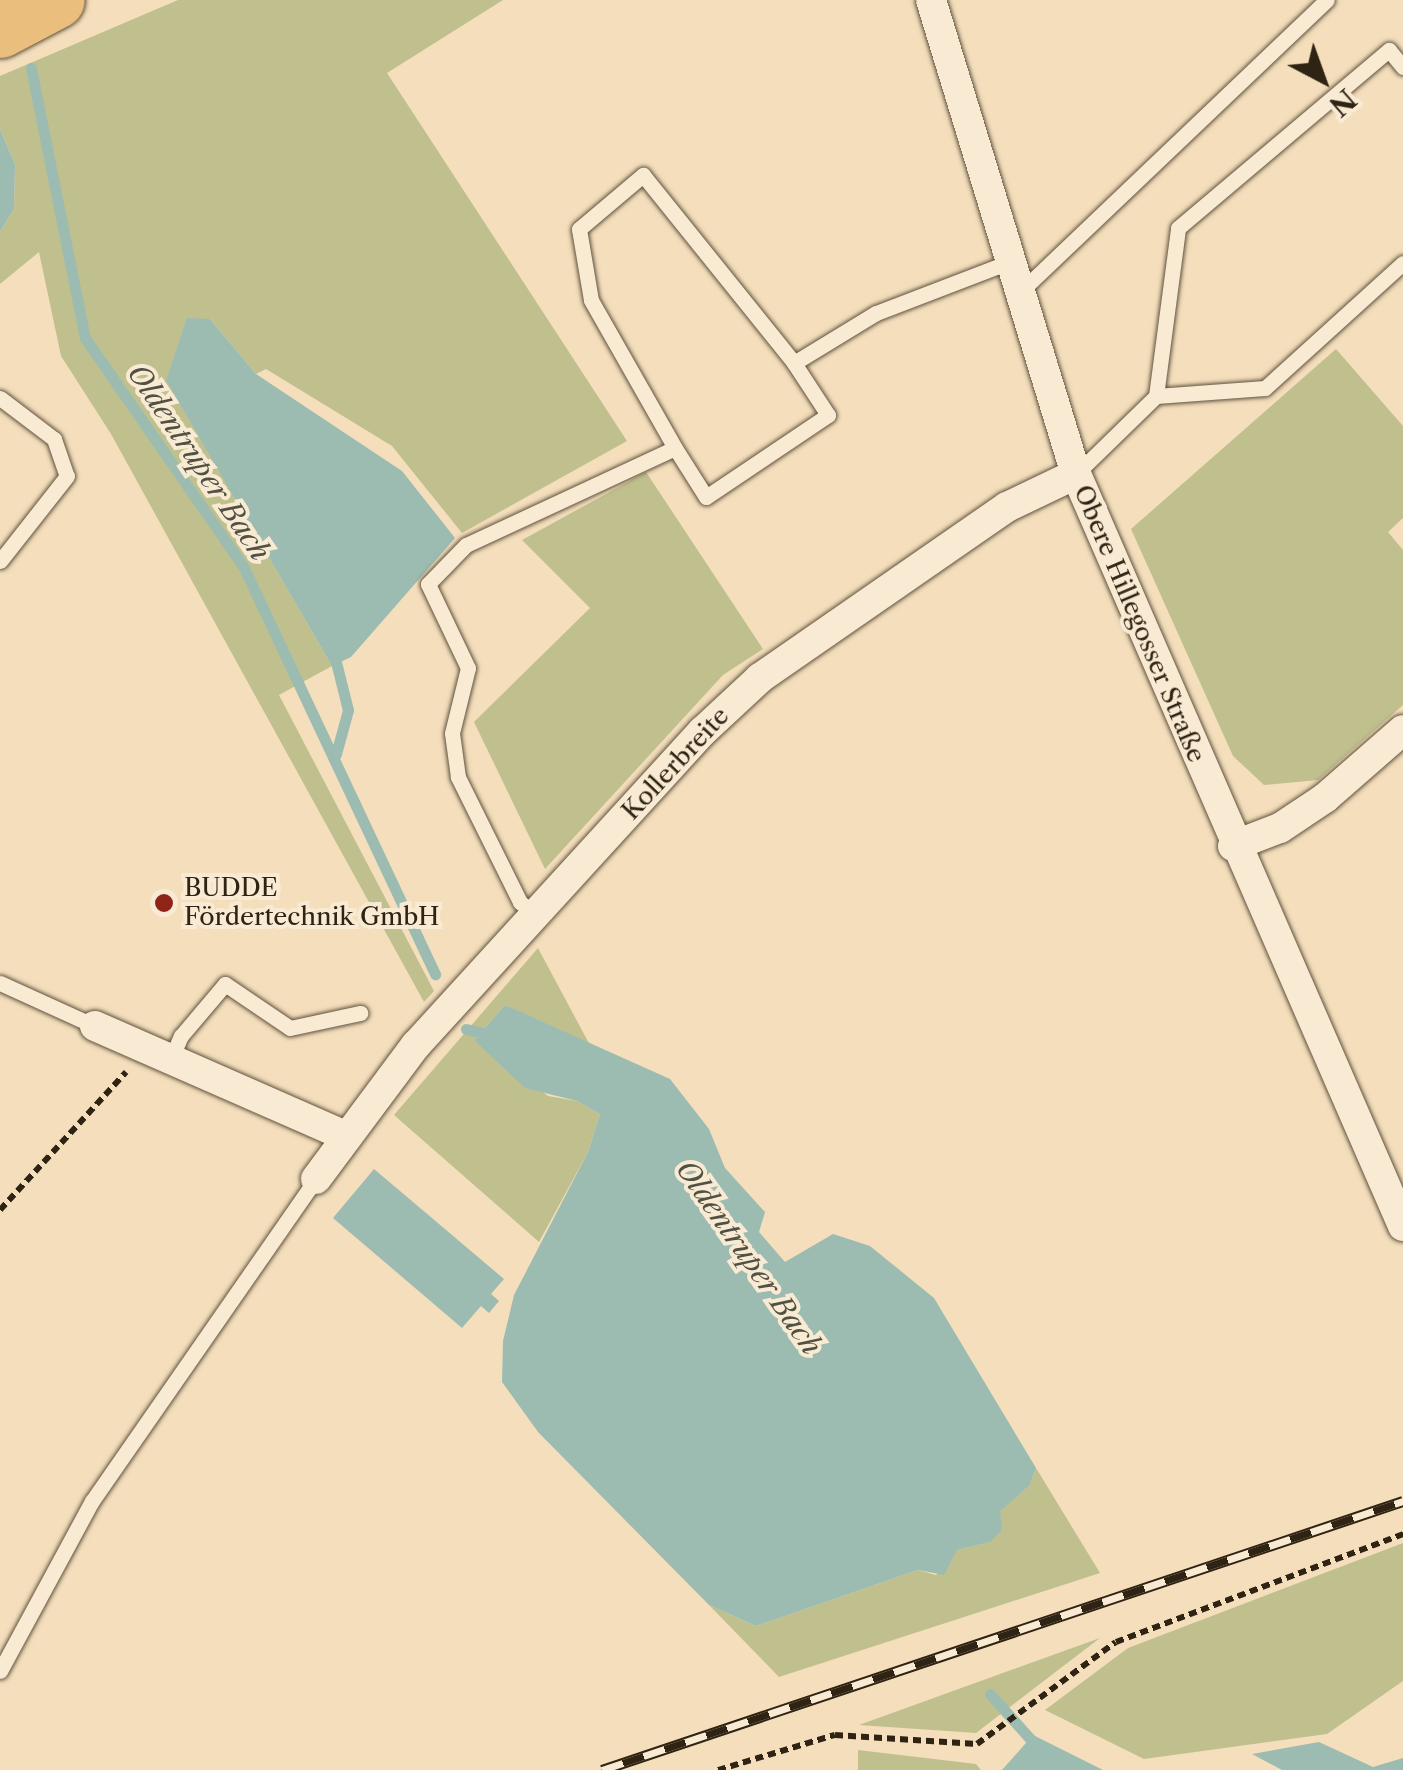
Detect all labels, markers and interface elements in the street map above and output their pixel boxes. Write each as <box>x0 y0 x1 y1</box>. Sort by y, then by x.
north arrow <box>1273 30 1373 130</box>
text: N <box>1322 82 1363 123</box>
water label: Oldentruper Bach <box>121 357 277 567</box>
street label: Obere Hillegosser Straße <box>1067 481 1211 767</box>
street label: Kollerbreite <box>616 701 736 827</box>
place label: BUDDE Fördertechnik GmbH <box>184 874 440 933</box>
marker: BUDDE Fördertechnik GmbH <box>153 892 175 914</box>
water label: Oldentruper Bach <box>669 1153 829 1361</box>

